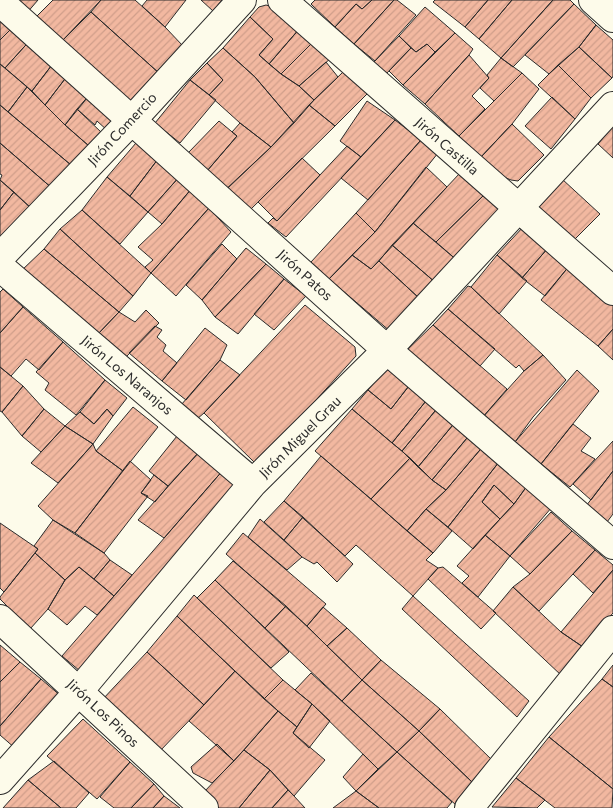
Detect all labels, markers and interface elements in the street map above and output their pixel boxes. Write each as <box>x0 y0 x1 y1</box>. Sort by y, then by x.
street label: Jirón Comercio <box>83 89 160 169</box>
street label: Jirón Castilla <box>412 113 483 178</box>
street label: Jirón Patos <box>274 245 336 304</box>
street label: Jirón Los Naranjos <box>78 331 177 418</box>
street label: Jirón Miguel Grau <box>255 392 344 481</box>
street label: Jirón Los Pinos <box>64 675 143 750</box>

